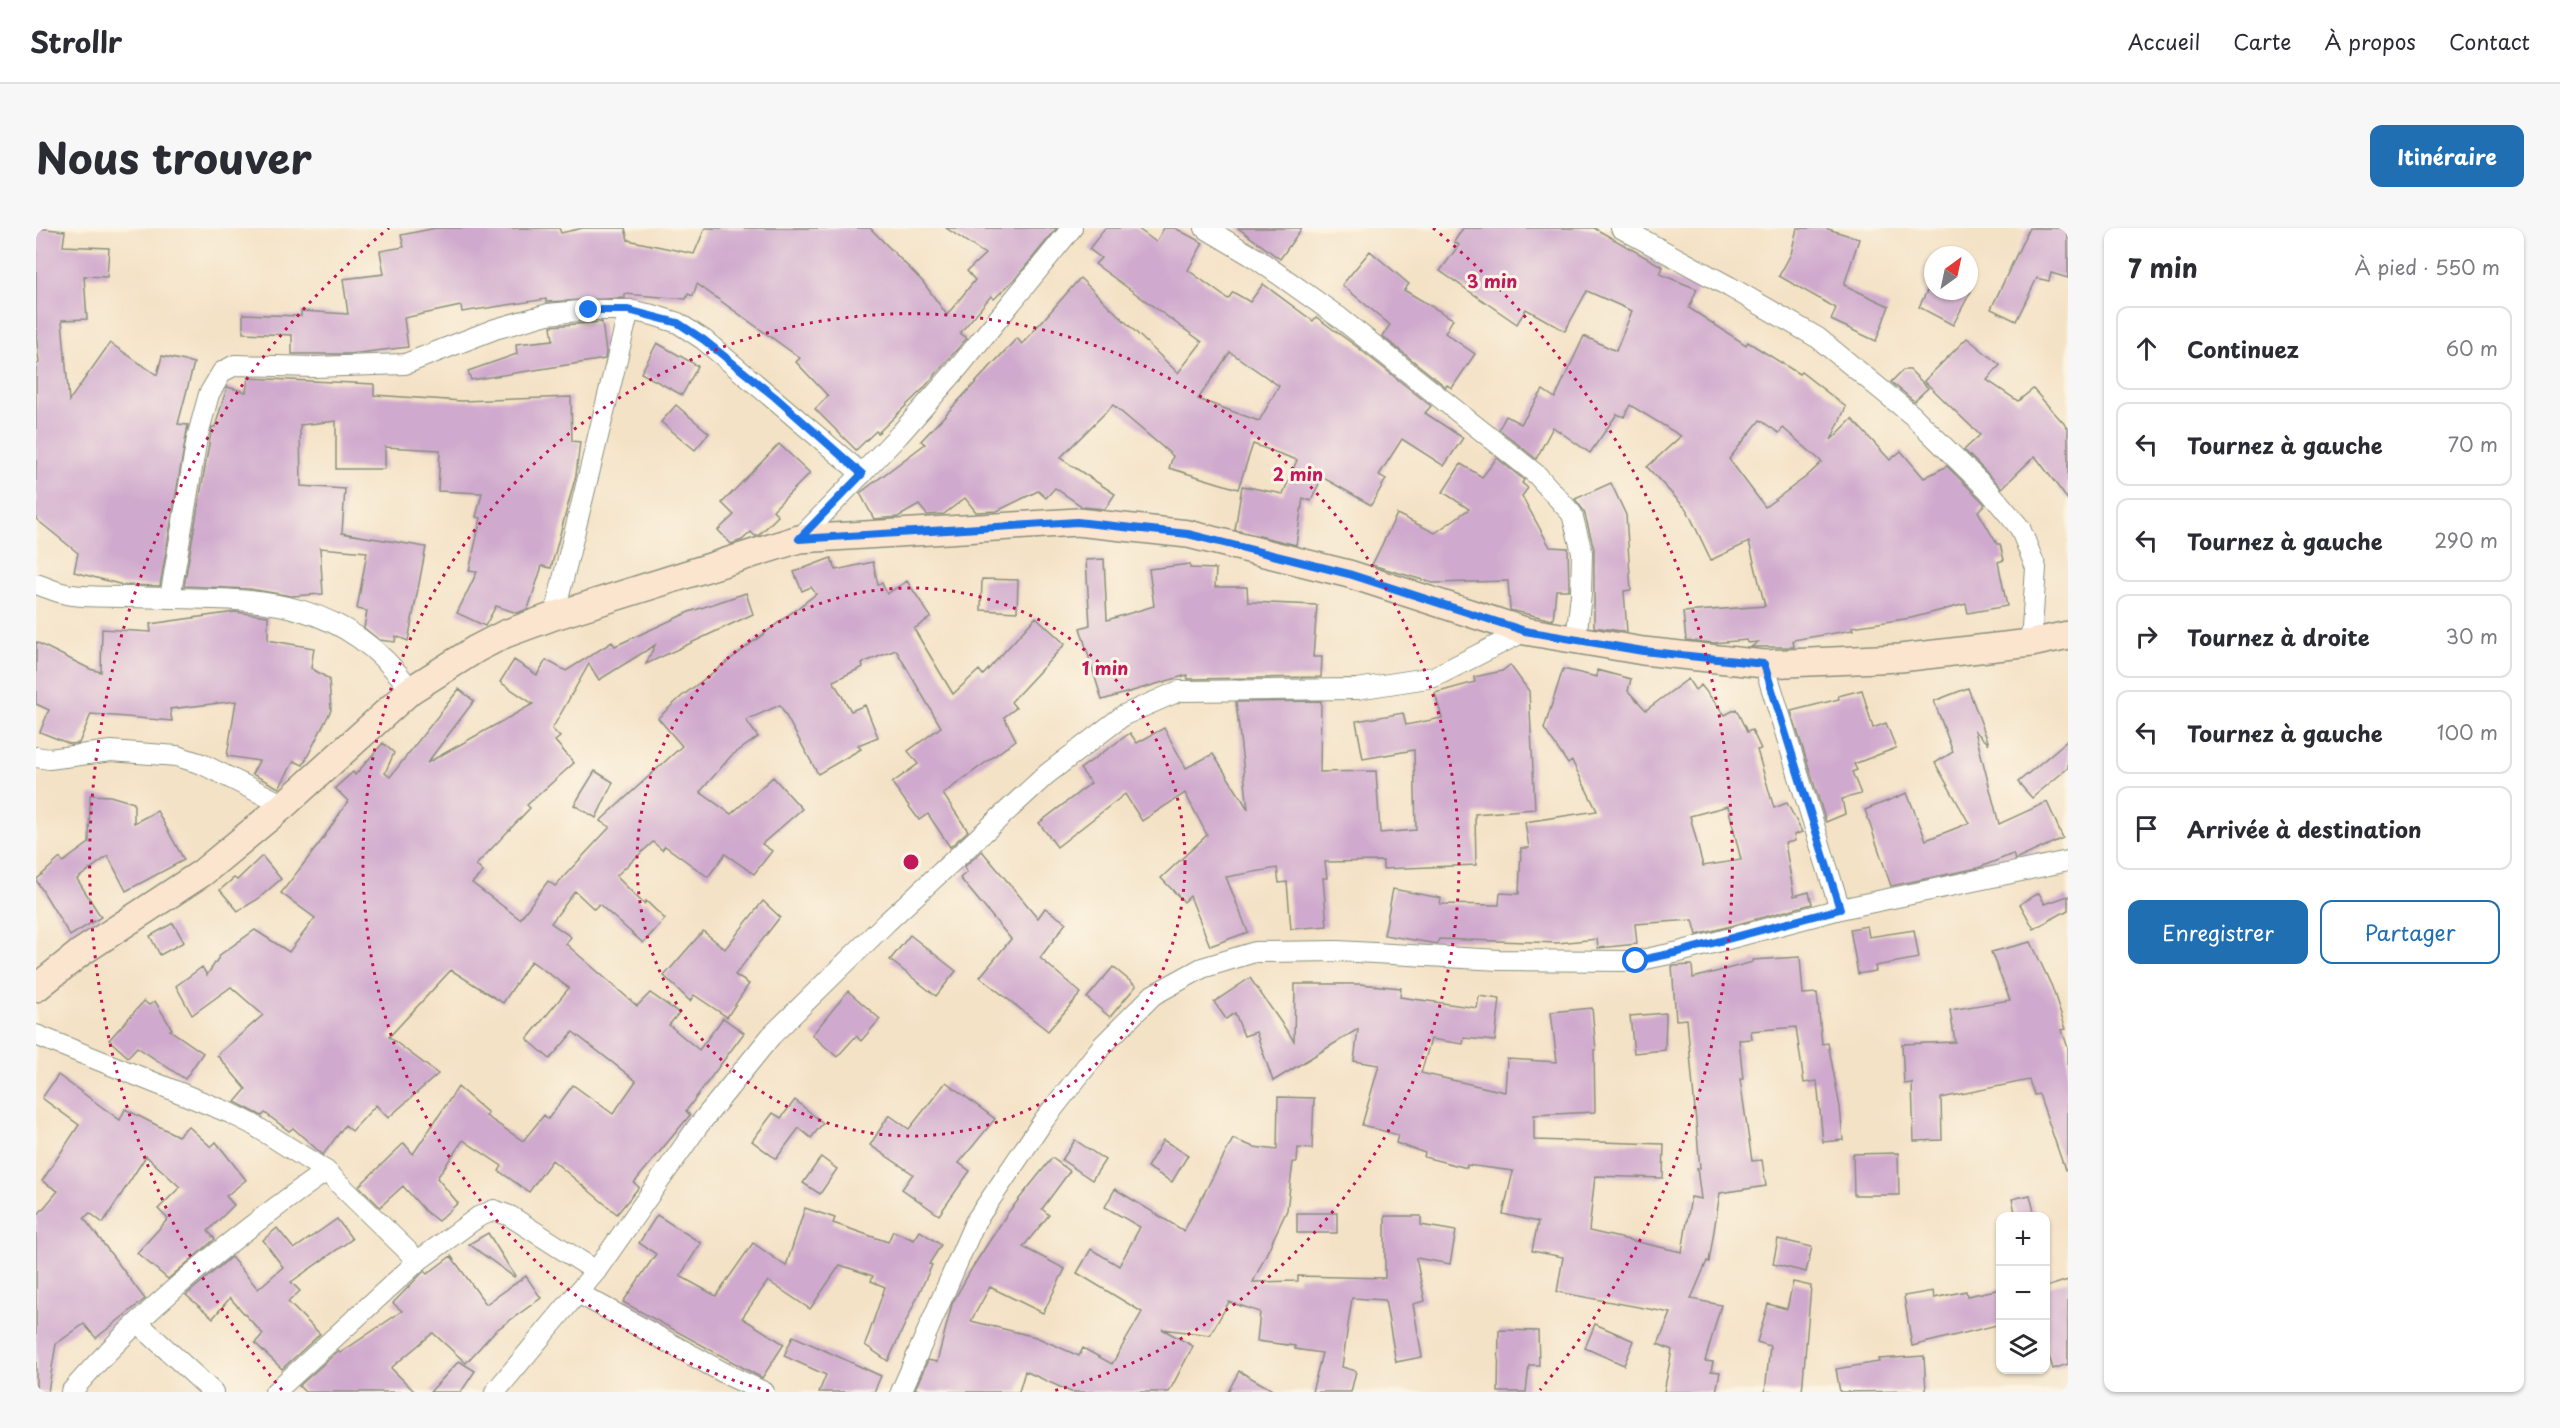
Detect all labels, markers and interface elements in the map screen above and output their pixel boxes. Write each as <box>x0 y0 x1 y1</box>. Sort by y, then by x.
text: Strollr <box>30 20 122 63</box>
text: Accueil <box>2128 25 2200 57</box>
text: Carte <box>2233 25 2291 57</box>
text: À propos <box>2324 25 2416 57</box>
text: Contact <box>2449 25 2530 57</box>
text: Nous trouver <box>36 125 312 188</box>
button: Itinéraire <box>2370 125 2524 187</box>
north arrow <box>1924 246 1978 300</box>
text: 7 min <box>2128 248 2198 287</box>
text: À pied · 550 m <box>2355 252 2500 282</box>
text: 3 min <box>1467 267 1517 294</box>
route end <box>575 296 601 322</box>
icon: ahead <box>2130 332 2163 365</box>
text: Continuez <box>2187 332 2299 365</box>
text: 60 m <box>2446 333 2498 363</box>
icon: left <box>2130 428 2163 461</box>
text: Tournez à gauche <box>2187 428 2383 461</box>
text: 70 m <box>2448 429 2498 459</box>
text: 2 min <box>1273 460 1323 487</box>
icon: left <box>2130 524 2163 557</box>
text: Tournez à gauche <box>2187 524 2383 557</box>
text: 290 m <box>2434 525 2498 555</box>
icon: right <box>2130 620 2163 653</box>
text: Tournez à droite <box>2187 620 2370 653</box>
text: 30 m <box>2445 621 2498 651</box>
text: 1 min <box>1082 654 1128 681</box>
icon: left <box>2130 716 2163 749</box>
text: Tournez à gauche <box>2187 716 2383 749</box>
text: 100 m <box>2437 717 2498 747</box>
icon: arrive <box>2130 812 2163 845</box>
text: Arrivée à destination <box>2187 812 2421 845</box>
centre of rings <box>901 852 921 872</box>
button: Enregistrer <box>2128 900 2308 964</box>
button: Partager <box>2320 900 2500 964</box>
route start <box>1622 947 1648 973</box>
map controls <box>1996 1212 2050 1374</box>
button: + <box>1996 1212 2050 1266</box>
button: − <box>1996 1266 2050 1320</box>
button: layers <box>1996 1320 2050 1374</box>

